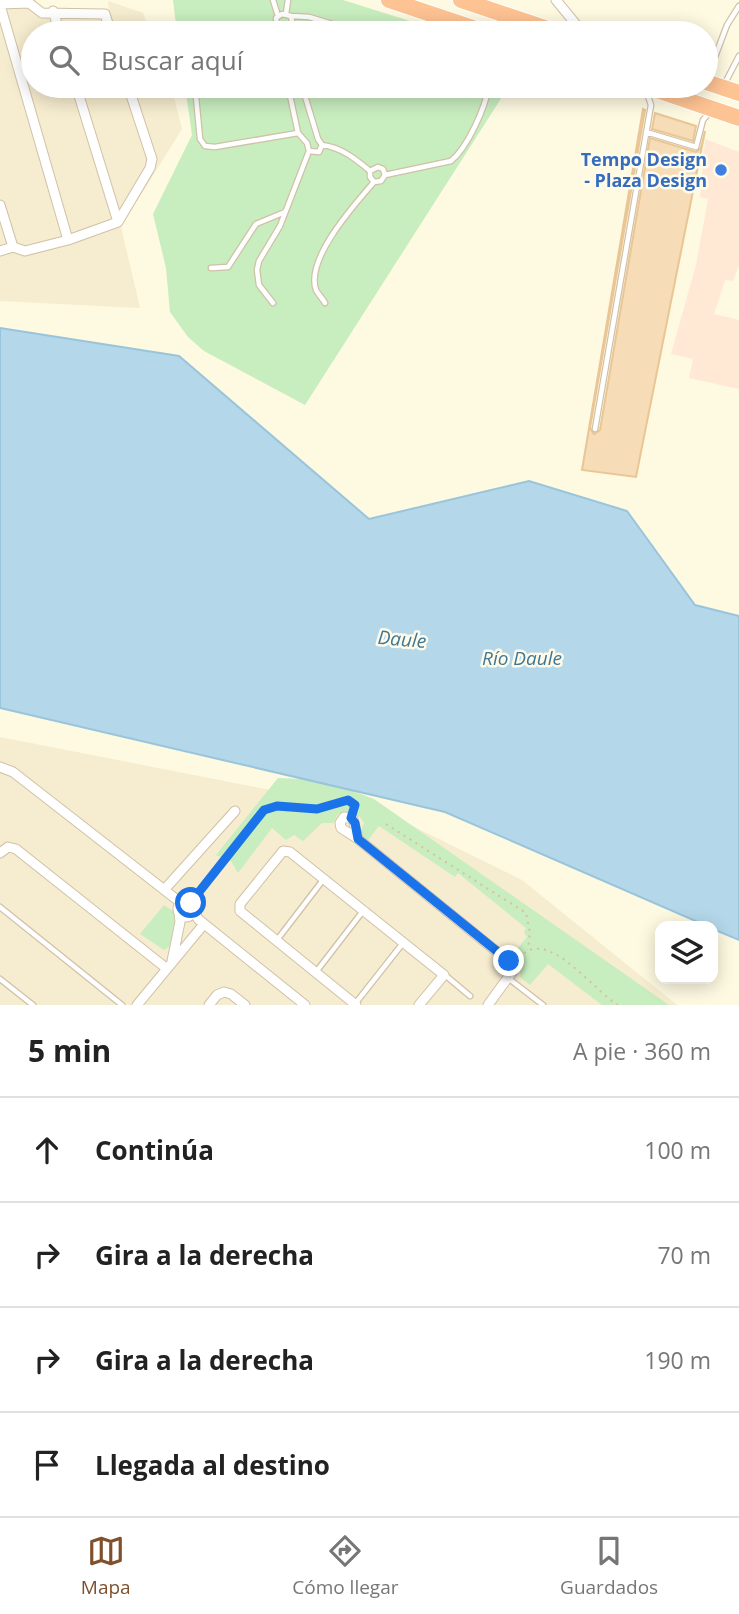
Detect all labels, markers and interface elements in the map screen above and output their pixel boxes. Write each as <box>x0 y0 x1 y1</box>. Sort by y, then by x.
search box <box>21 21 718 98</box>
icon: search <box>45 41 83 79</box>
text: Buscar aquí <box>101 42 243 78</box>
place label: Tempo Design - Plaza Design <box>581 147 707 192</box>
marker: Tempo Design - Plaza Design <box>713 162 729 178</box>
water label: Daule <box>377 624 427 654</box>
water label: Río Daule <box>482 645 562 671</box>
route start <box>175 887 206 918</box>
map controls <box>655 921 718 984</box>
button: layers <box>655 921 718 984</box>
route end <box>493 945 524 976</box>
text: 5 min <box>28 1030 111 1071</box>
text: A pie · 360 m <box>573 1035 711 1067</box>
icon: ahead <box>28 1131 66 1169</box>
text: Continúa <box>95 1132 214 1168</box>
text: 100 m <box>644 1134 711 1166</box>
icon: right <box>28 1236 66 1274</box>
text: Gira a la derecha <box>95 1237 314 1273</box>
text: 70 m <box>657 1239 711 1271</box>
icon: right <box>28 1341 66 1379</box>
text: Gira a la derecha <box>95 1342 314 1378</box>
text: 190 m <box>644 1344 711 1376</box>
icon: arrive <box>28 1446 66 1484</box>
text: Llegada al destino <box>95 1447 330 1483</box>
tab: Mapa <box>81 1532 131 1600</box>
tab: Cómo llegar <box>292 1532 399 1600</box>
tab: Guardados <box>560 1532 658 1600</box>

